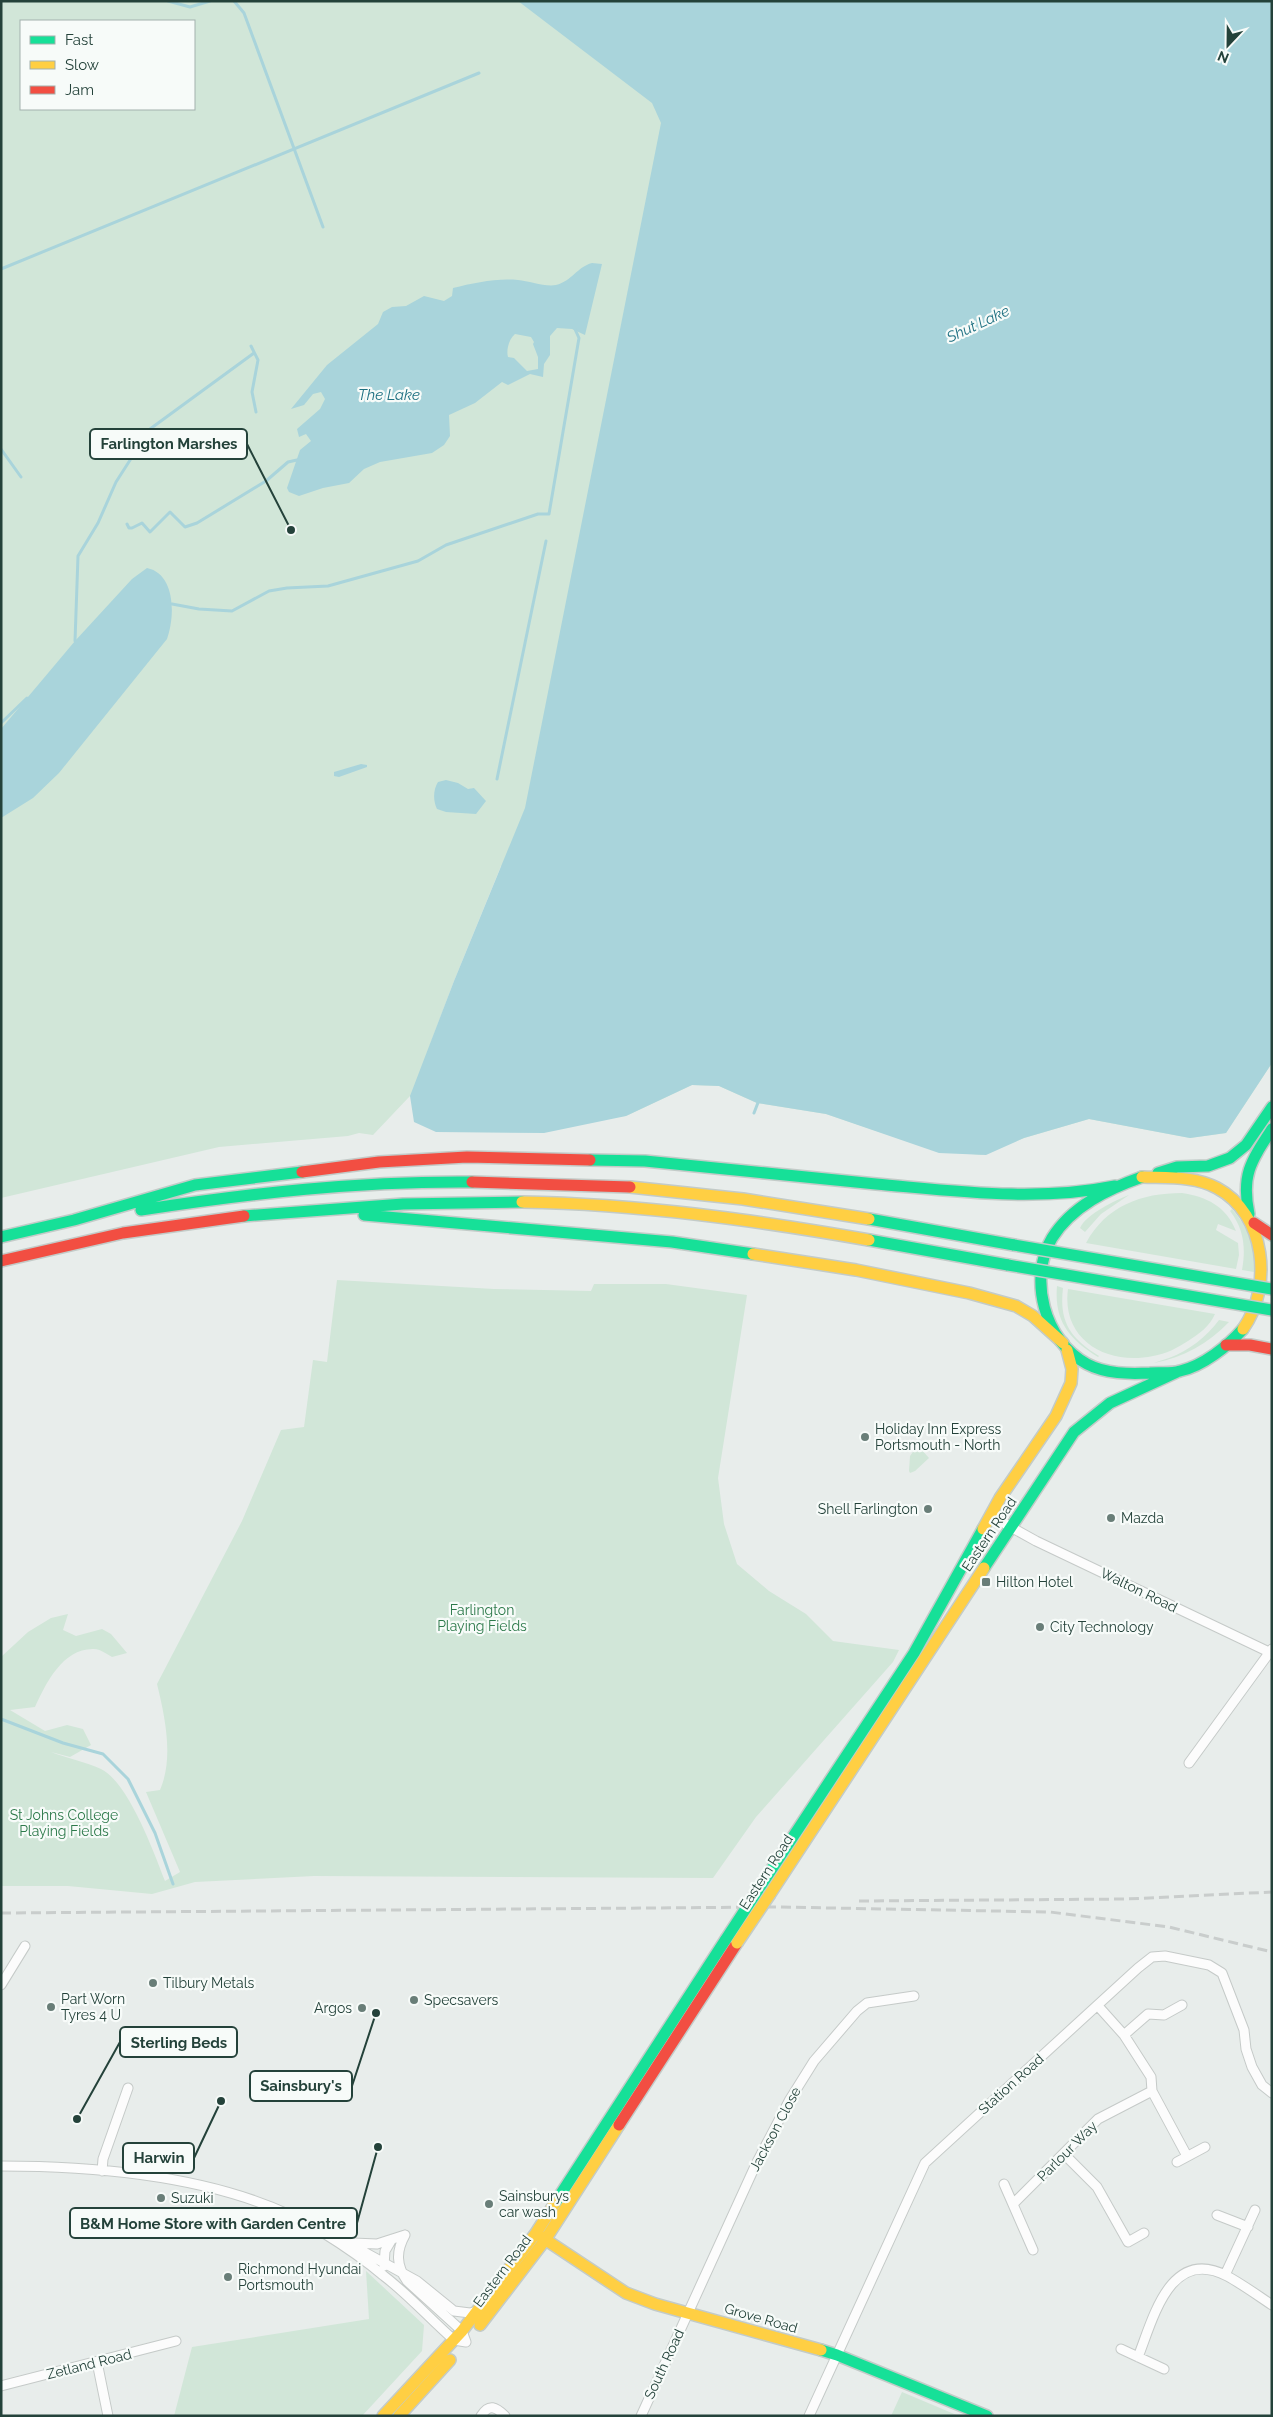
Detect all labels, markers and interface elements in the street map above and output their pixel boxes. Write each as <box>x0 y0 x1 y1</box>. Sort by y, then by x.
legend <box>20 20 195 110</box>
north arrow <box>1203 20 1253 70</box>
text: Fast <box>65 31 93 49</box>
text: N <box>1215 48 1231 66</box>
text: Slow <box>65 56 99 74</box>
text: Jam <box>65 81 94 99</box>
water label: Shut Lake <box>943 302 1012 347</box>
water label: The Lake <box>358 386 420 404</box>
callout: Farlington Marshes <box>90 429 247 459</box>
text: Farlington Marshes <box>100 435 238 453</box>
place label: Holiday Inn Express Portsmouth - North <box>875 1421 1002 1453</box>
marker: Holiday Inn Express Portsmouth - North <box>859 1431 871 1443</box>
street label: Eastern Road <box>958 1494 1020 1574</box>
place label: Shell Farlington <box>818 1501 918 1517</box>
marker: Shell Farlington <box>922 1503 934 1515</box>
place label: Mazda <box>1121 1510 1164 1526</box>
marker: Mazda <box>1105 1512 1117 1524</box>
street label: Walton Road <box>1098 1564 1180 1616</box>
place label: Hilton Hotel <box>996 1574 1073 1590</box>
marker: Hilton Hotel <box>980 1576 992 1588</box>
park label: Farlington Playing Fields <box>437 1602 527 1634</box>
place label: City Technology <box>1050 1619 1154 1635</box>
marker: City Technology <box>1034 1621 1046 1633</box>
park label: St Johns College Playing Fields <box>10 1807 118 1839</box>
street label: Eastern Road <box>736 1832 796 1912</box>
place label: Tilbury Metals <box>163 1975 254 1991</box>
marker: Tilbury Metals <box>147 1977 159 1989</box>
place label: Part Worn Tyres 4 U <box>61 1991 125 2023</box>
place label: Specsavers <box>424 1992 499 2008</box>
marker: Specsavers <box>408 1994 420 2006</box>
place label: Argos <box>314 2000 352 2016</box>
marker: Part Worn Tyres 4 U <box>45 2001 57 2013</box>
marker: Argos <box>356 2002 368 2014</box>
callout: Sterling Beds <box>120 2027 237 2057</box>
text: Sterling Beds <box>131 2034 227 2052</box>
street label: Station Road <box>975 2051 1047 2117</box>
callout: Sainsbury's <box>250 2071 352 2101</box>
text: Sainsbury's <box>260 2077 342 2095</box>
street label: Jackson Close <box>746 2084 804 2174</box>
street label: Parlour Way <box>1034 2117 1101 2184</box>
callout: Harwin <box>123 2143 194 2173</box>
text: Harwin <box>134 2149 184 2167</box>
place label: Sainsburys car wash <box>499 2188 569 2220</box>
place label: Suzuki <box>171 2190 214 2206</box>
marker: Suzuki <box>155 2192 167 2204</box>
marker: Sainsburys car wash <box>483 2198 495 2210</box>
callout: B&M Home Store with Garden Centre <box>70 2208 357 2238</box>
text: B&M Home Store with Garden Centre <box>80 2215 346 2233</box>
street label: Eastern Road <box>470 2232 534 2310</box>
place label: Richmond Hyundai Portsmouth <box>238 2261 361 2293</box>
marker: Richmond Hyundai Portsmouth <box>222 2271 234 2283</box>
street label: Grove Road <box>723 2300 799 2336</box>
street label: South Road <box>641 2327 687 2401</box>
street label: Zetland Road <box>45 2346 133 2382</box>

